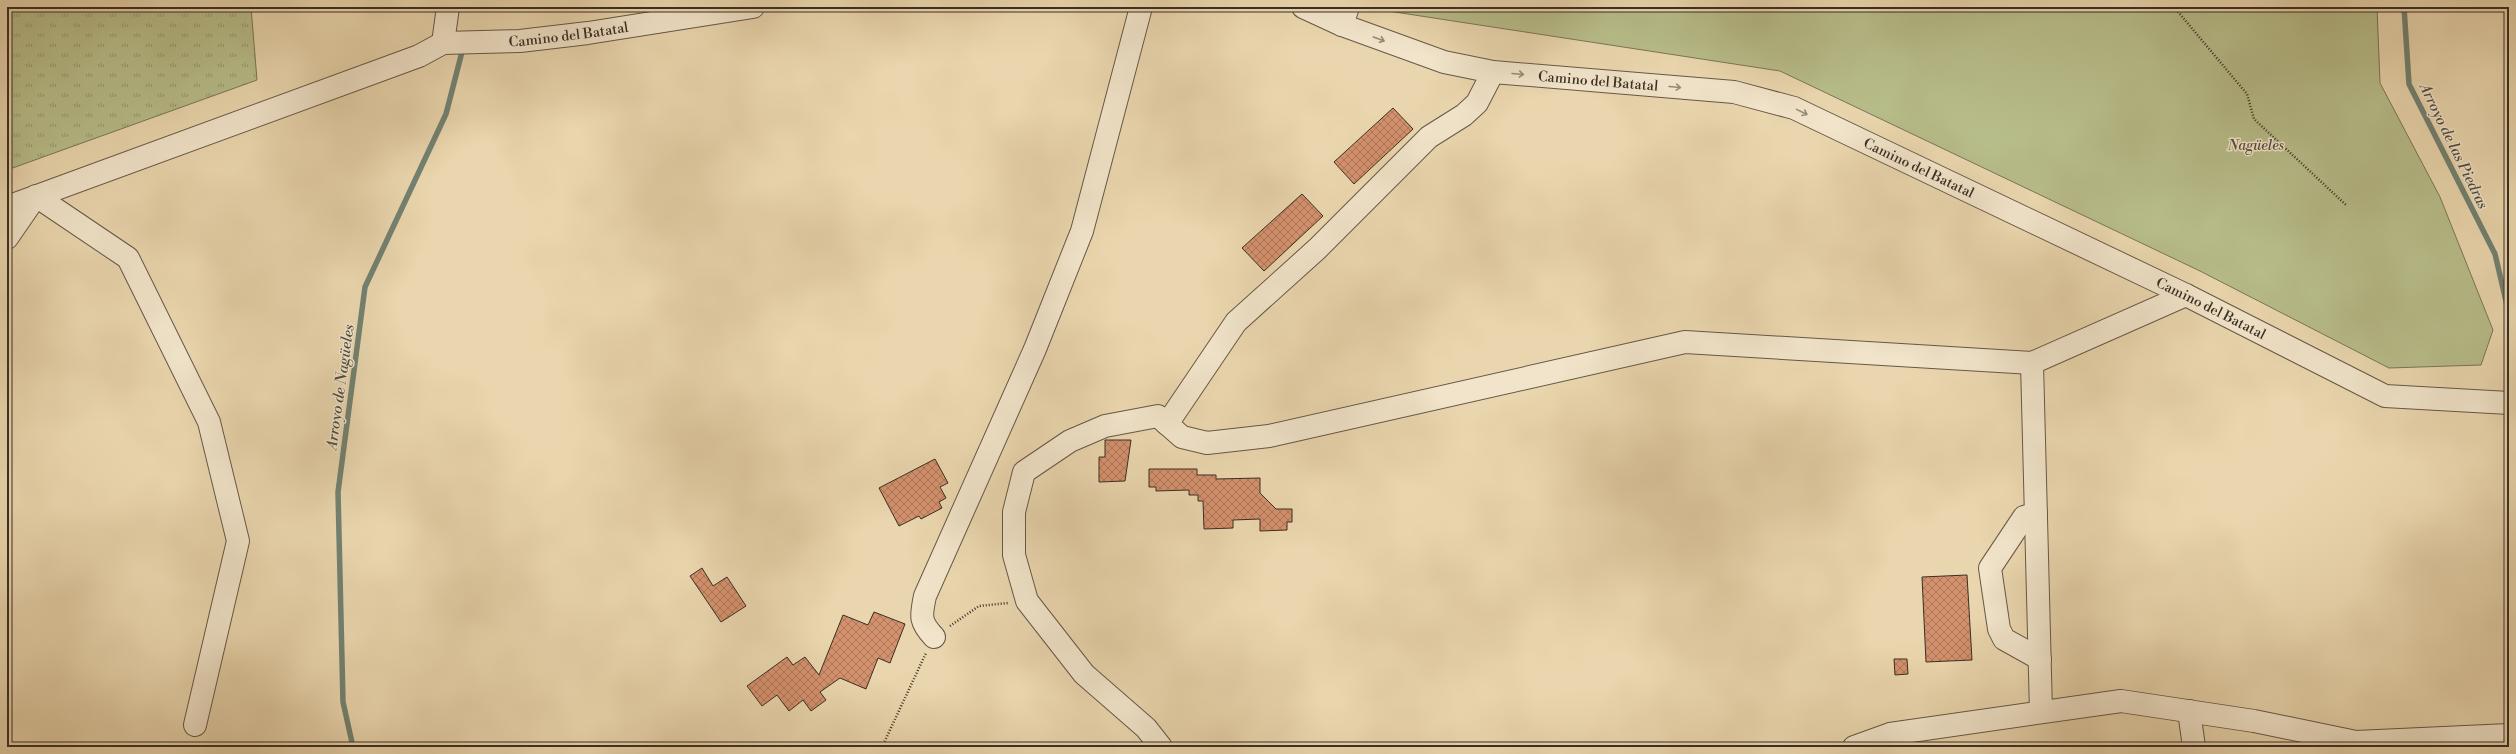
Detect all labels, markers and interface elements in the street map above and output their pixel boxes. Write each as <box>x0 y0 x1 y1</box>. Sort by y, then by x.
street label: Camino del Batatal <box>508 19 630 51</box>
one-way arrow <box>1372 35 1384 43</box>
street label: Camino del Batatal <box>1537 68 1659 96</box>
one-way arrow <box>1511 70 1524 77</box>
water label: Arroyo de las Piedras <box>2414 79 2492 212</box>
one-way arrow <box>1668 84 1681 91</box>
one-way arrow <box>1796 109 1808 116</box>
street label: Camino del Batatal <box>1860 135 1977 203</box>
park label: Nagüeles <box>2227 137 2284 155</box>
street label: Camino del Batatal <box>2153 274 2269 344</box>
water label: Arroyo de Nagüeles <box>322 323 359 453</box>

